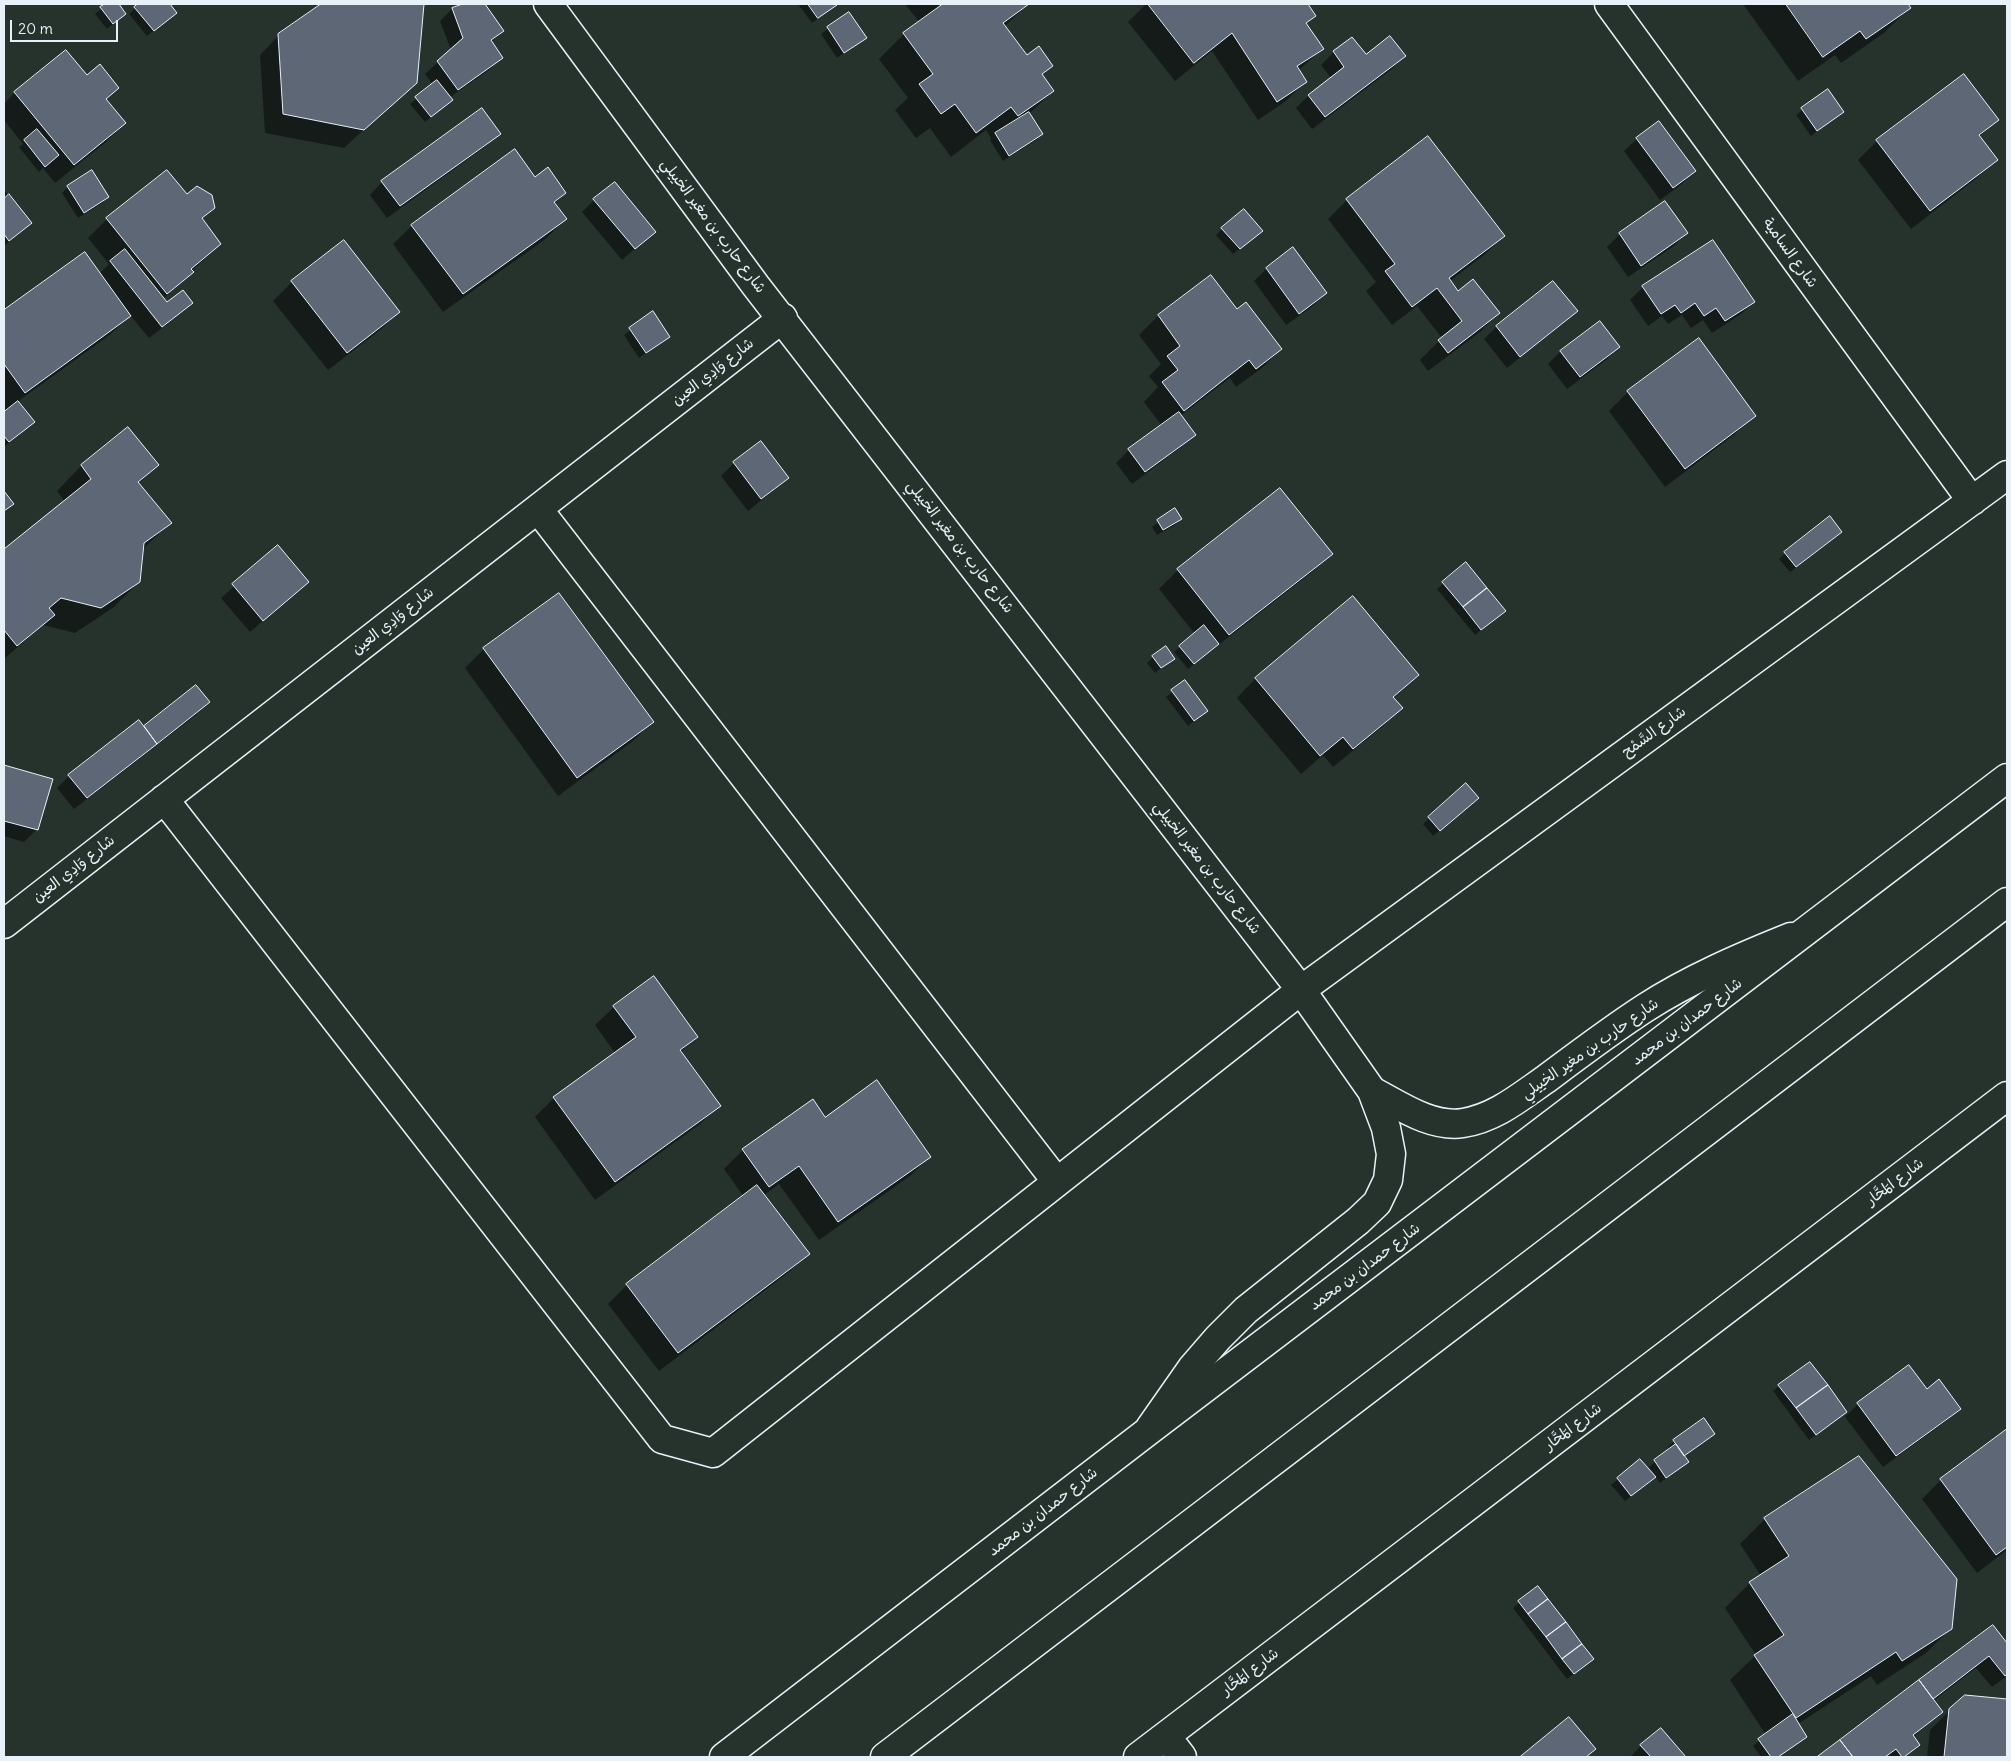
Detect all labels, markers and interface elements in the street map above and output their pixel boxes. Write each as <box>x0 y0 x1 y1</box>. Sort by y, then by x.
scale bar <box>12 10 120 42</box>
text: 20 m <box>18 19 53 38</box>
street label: شارع حارب بن مغير الخييلي <box>657 155 769 297</box>
street label: شارع السامية <box>1759 215 1821 291</box>
street label: شارع وَادِي العين <box>668 334 758 410</box>
street label: شارع حارب بن مغير الخييلي <box>903 477 1017 617</box>
street label: شارع وَادِي العين <box>348 583 438 659</box>
street label: شارع السَّمْح <box>1618 703 1690 761</box>
street label: شارع حارب بن مغير الخييلي <box>1150 798 1264 938</box>
street label: شارع وَادِي العين <box>29 831 119 907</box>
street label: شارع حمدان بن محمد <box>1628 975 1746 1069</box>
street label: شارع حارب بن مغير الخييلي <box>1518 995 1662 1103</box>
street label: شارع المَحَّار <box>1863 1155 1927 1209</box>
street label: شارع حمدان بن محمد <box>1306 1220 1424 1314</box>
street label: شارع المَحَّار <box>1541 1400 1605 1454</box>
street label: شارع حمدان بن محمد <box>985 1464 1101 1560</box>
street label: شارع المَحَّار <box>1218 1645 1282 1699</box>

